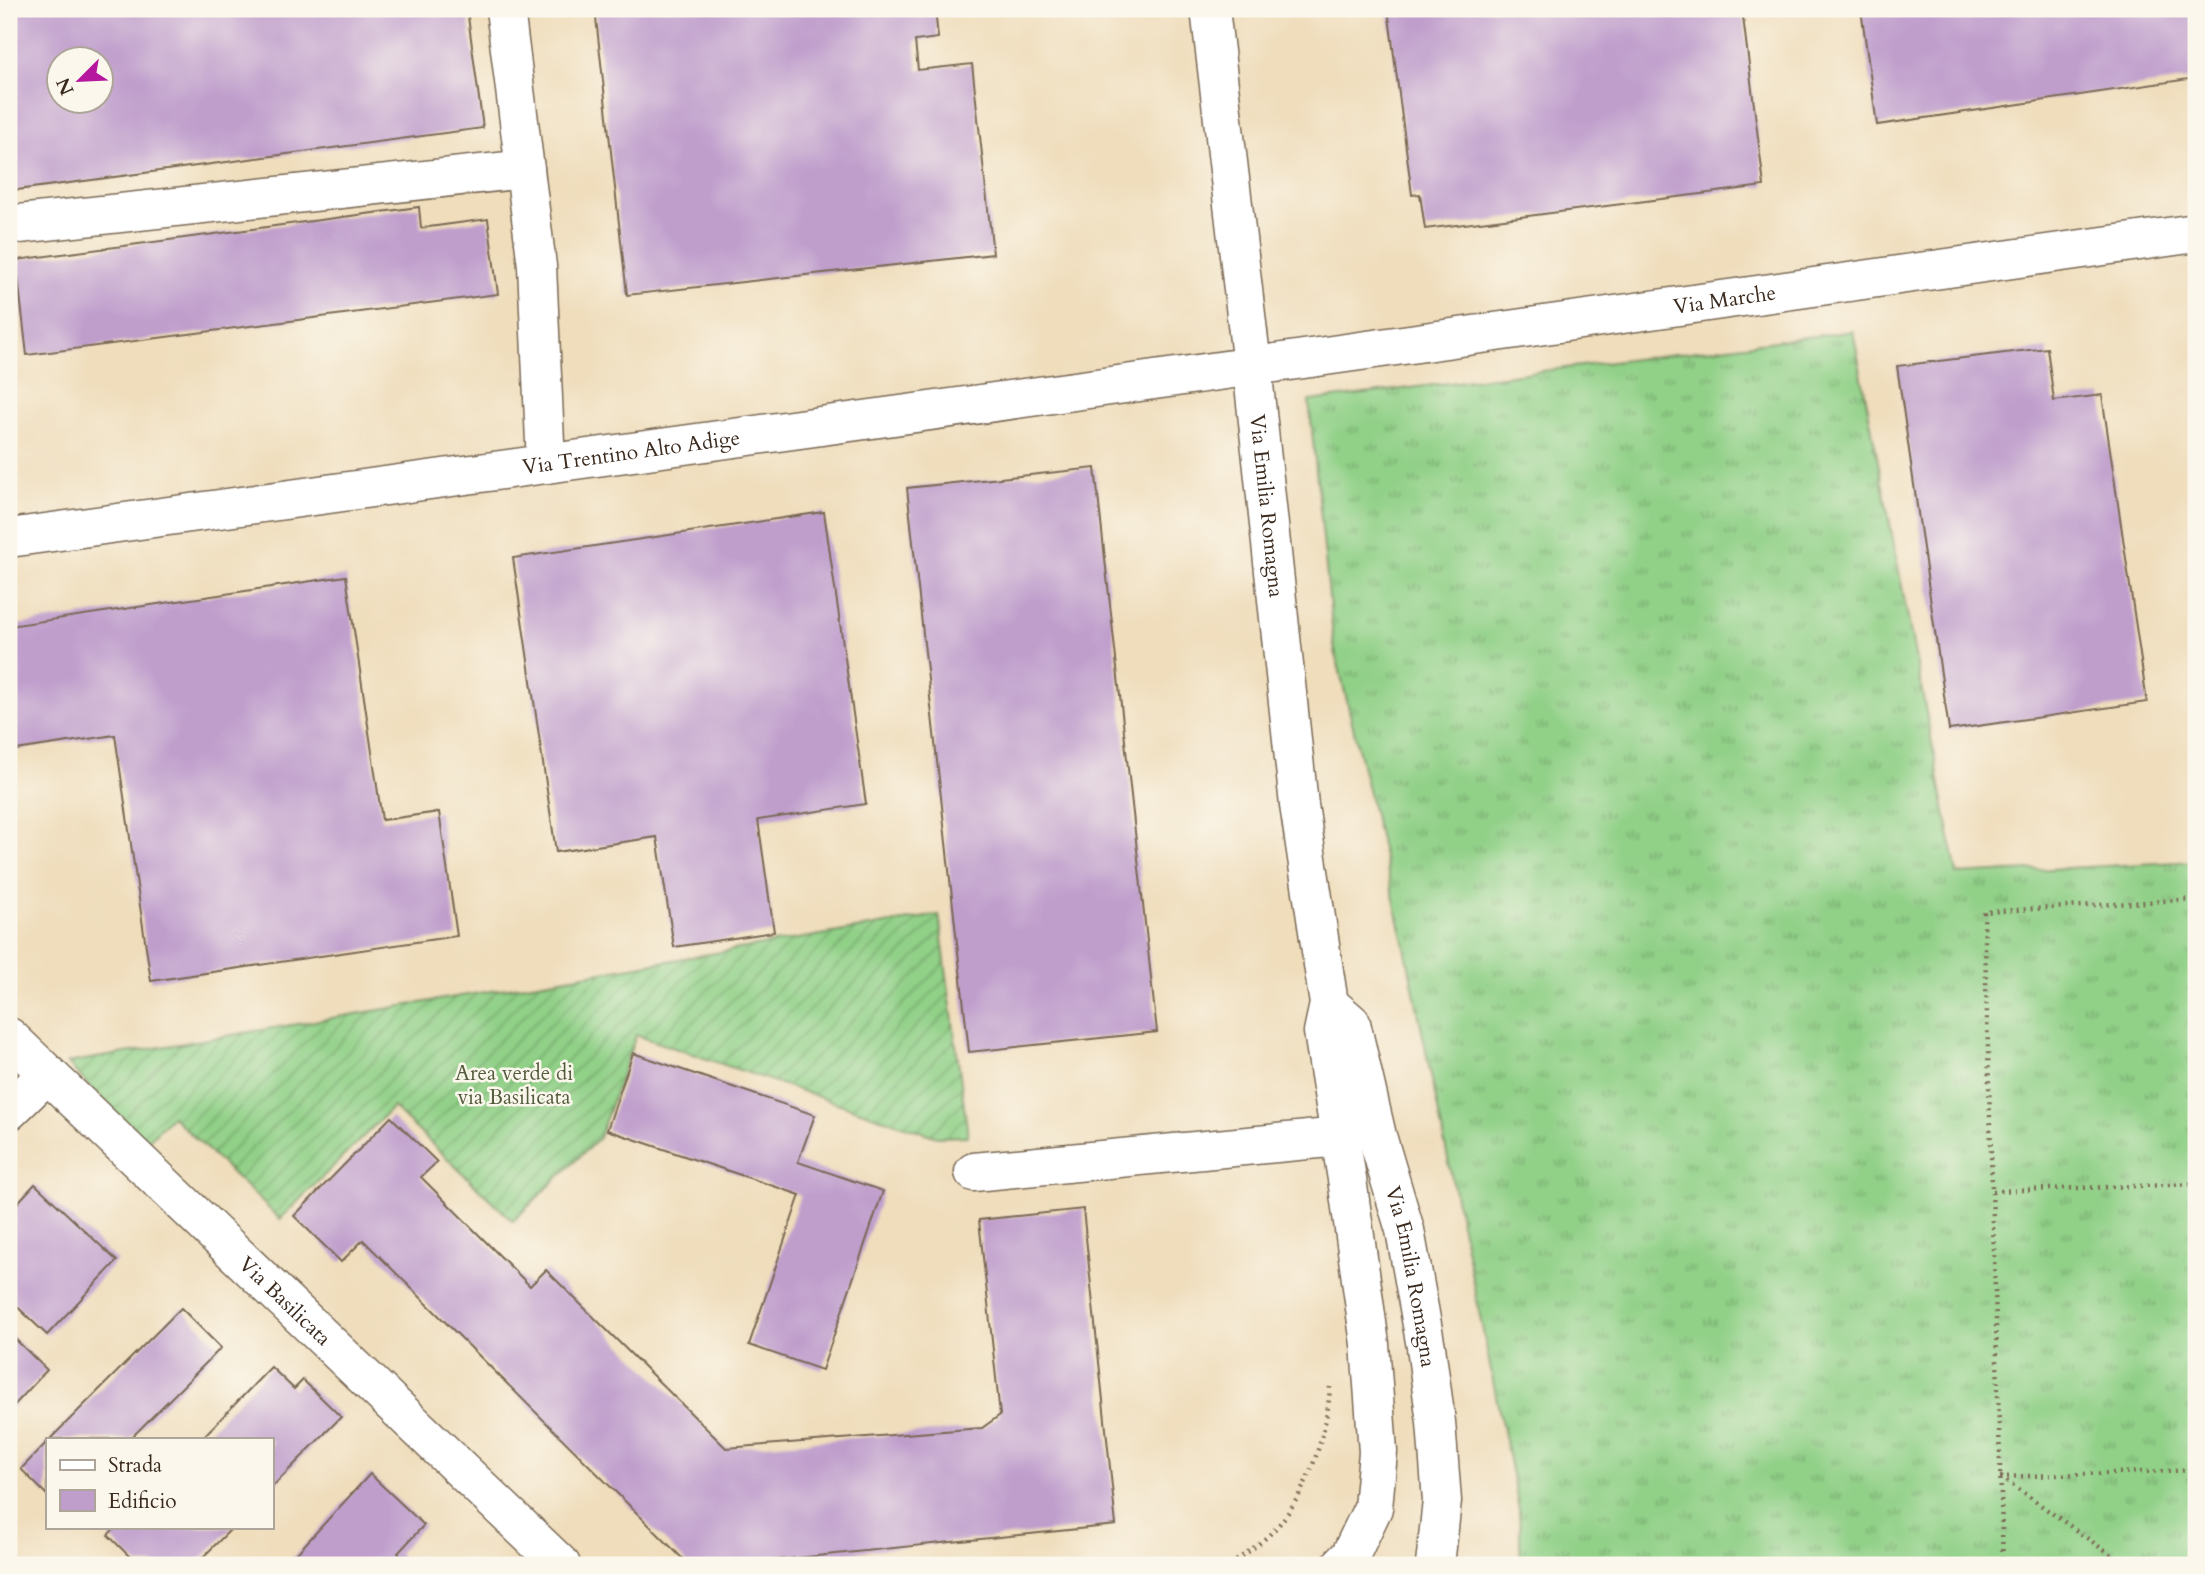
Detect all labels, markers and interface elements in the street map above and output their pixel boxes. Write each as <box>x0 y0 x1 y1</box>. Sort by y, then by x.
north arrow <box>46 46 116 116</box>
text: N <box>50 73 81 99</box>
street label: Via Marche <box>1671 278 1778 321</box>
street label: Via Emilia Romagna <box>1243 413 1291 599</box>
street label: Via Trentino Alto Adige <box>520 423 742 482</box>
park label: Area verde di via Basilicata <box>455 1059 573 1112</box>
street label: Via Emilia Romagna <box>1378 1183 1443 1369</box>
street label: Via Basilicata <box>232 1250 338 1352</box>
legend <box>46 1438 273 1528</box>
text: Strada <box>108 1451 162 1480</box>
text: Edificio <box>108 1487 177 1516</box>

